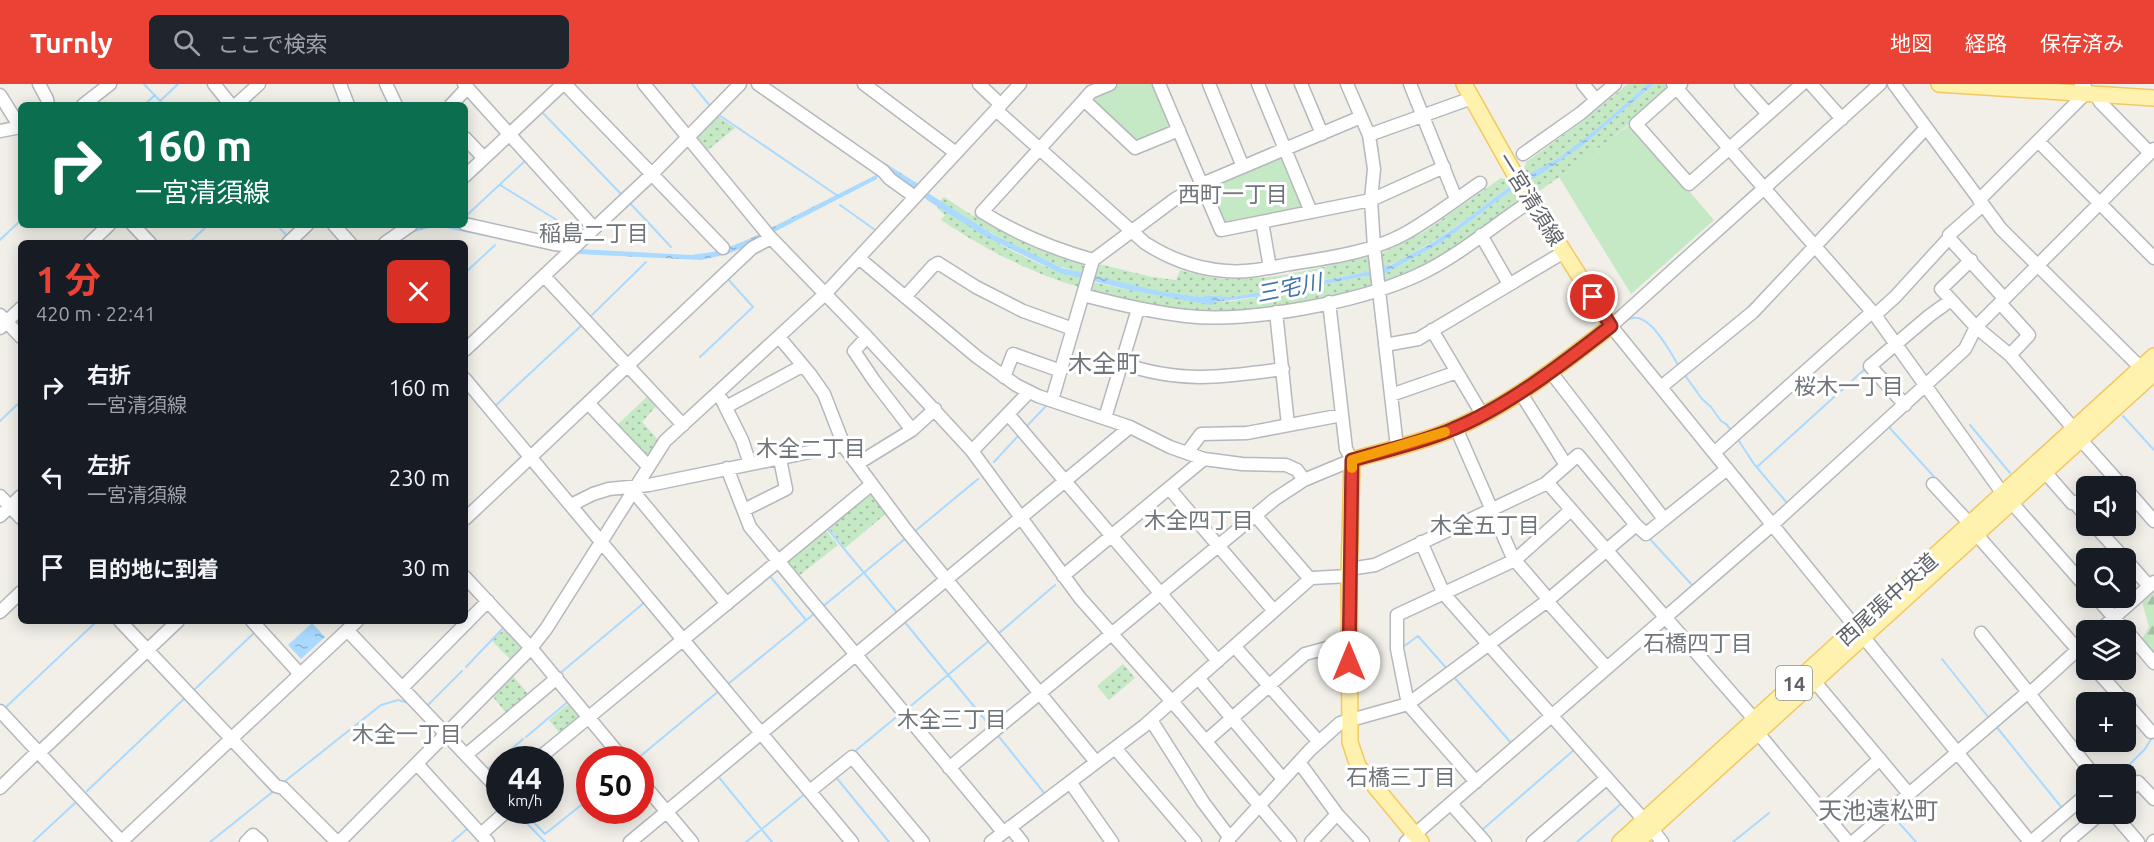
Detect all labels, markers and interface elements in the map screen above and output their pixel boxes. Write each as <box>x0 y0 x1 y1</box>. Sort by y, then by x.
search box <box>149 15 569 69</box>
icon: search <box>170 26 203 59</box>
text: Turnly <box>30 27 113 58</box>
text: ここで検索 <box>218 31 328 56</box>
text: 地図 <box>1890 31 1932 55</box>
text: 経路 <box>1965 31 2007 55</box>
text: 保存済み <box>2040 31 2124 55</box>
text: 160 m <box>135 122 252 169</box>
icon: right <box>36 126 114 204</box>
street label: 一宮清須線 <box>1493 148 1569 250</box>
text: 一宮清須線 <box>135 177 270 207</box>
district label: 西町一丁目 <box>1178 181 1288 206</box>
district label: 稲島二丁目 <box>539 220 649 245</box>
text: 1 分 <box>36 259 101 300</box>
button: close <box>387 260 450 323</box>
water label: 三宅川 <box>1254 268 1326 306</box>
pin <box>1567 271 1618 322</box>
icon: arrive <box>1576 280 1609 313</box>
text: 420 m · 22:41 <box>36 302 156 325</box>
district label: 木全町 <box>1068 350 1140 377</box>
text: 右折 <box>87 362 131 387</box>
icon: right <box>36 371 69 404</box>
district label: 桜木一丁目 <box>1794 373 1904 398</box>
text: 160 m <box>389 375 450 400</box>
text: 一宮清須線 <box>87 393 187 416</box>
district label: 木全二丁目 <box>756 435 866 460</box>
text: 左折 <box>87 452 131 477</box>
icon: left <box>36 461 69 494</box>
text: 230 m <box>389 465 450 490</box>
map controls <box>2076 476 2136 824</box>
button: sound <box>2076 476 2136 536</box>
text: 一宮清須線 <box>87 483 187 506</box>
district label: 木全四丁目 <box>1144 507 1254 532</box>
district label: 木全五丁目 <box>1430 512 1540 537</box>
street label: 西尾張中央道 <box>1832 548 1942 650</box>
button: search <box>2076 548 2136 608</box>
icon: arrive <box>36 551 69 584</box>
text: 30 m <box>401 555 450 580</box>
text: 目的地に到着 <box>87 556 219 581</box>
button: layers <box>2076 620 2136 680</box>
position arrow <box>1317 630 1381 694</box>
district label: 石橋四丁目 <box>1643 630 1753 655</box>
road number: 14 <box>1776 666 1812 700</box>
button: + <box>2076 692 2136 752</box>
district label: 木全三丁目 <box>897 706 1007 731</box>
district label: 木全一丁目 <box>352 721 462 746</box>
speed limit sign: 50 <box>576 746 654 824</box>
text: 44 <box>508 761 542 795</box>
district label: 石橋三丁目 <box>1346 764 1456 789</box>
button: − <box>2076 764 2136 824</box>
text: km/h <box>508 792 542 809</box>
district label: 天池遠松町 <box>1818 797 1938 824</box>

